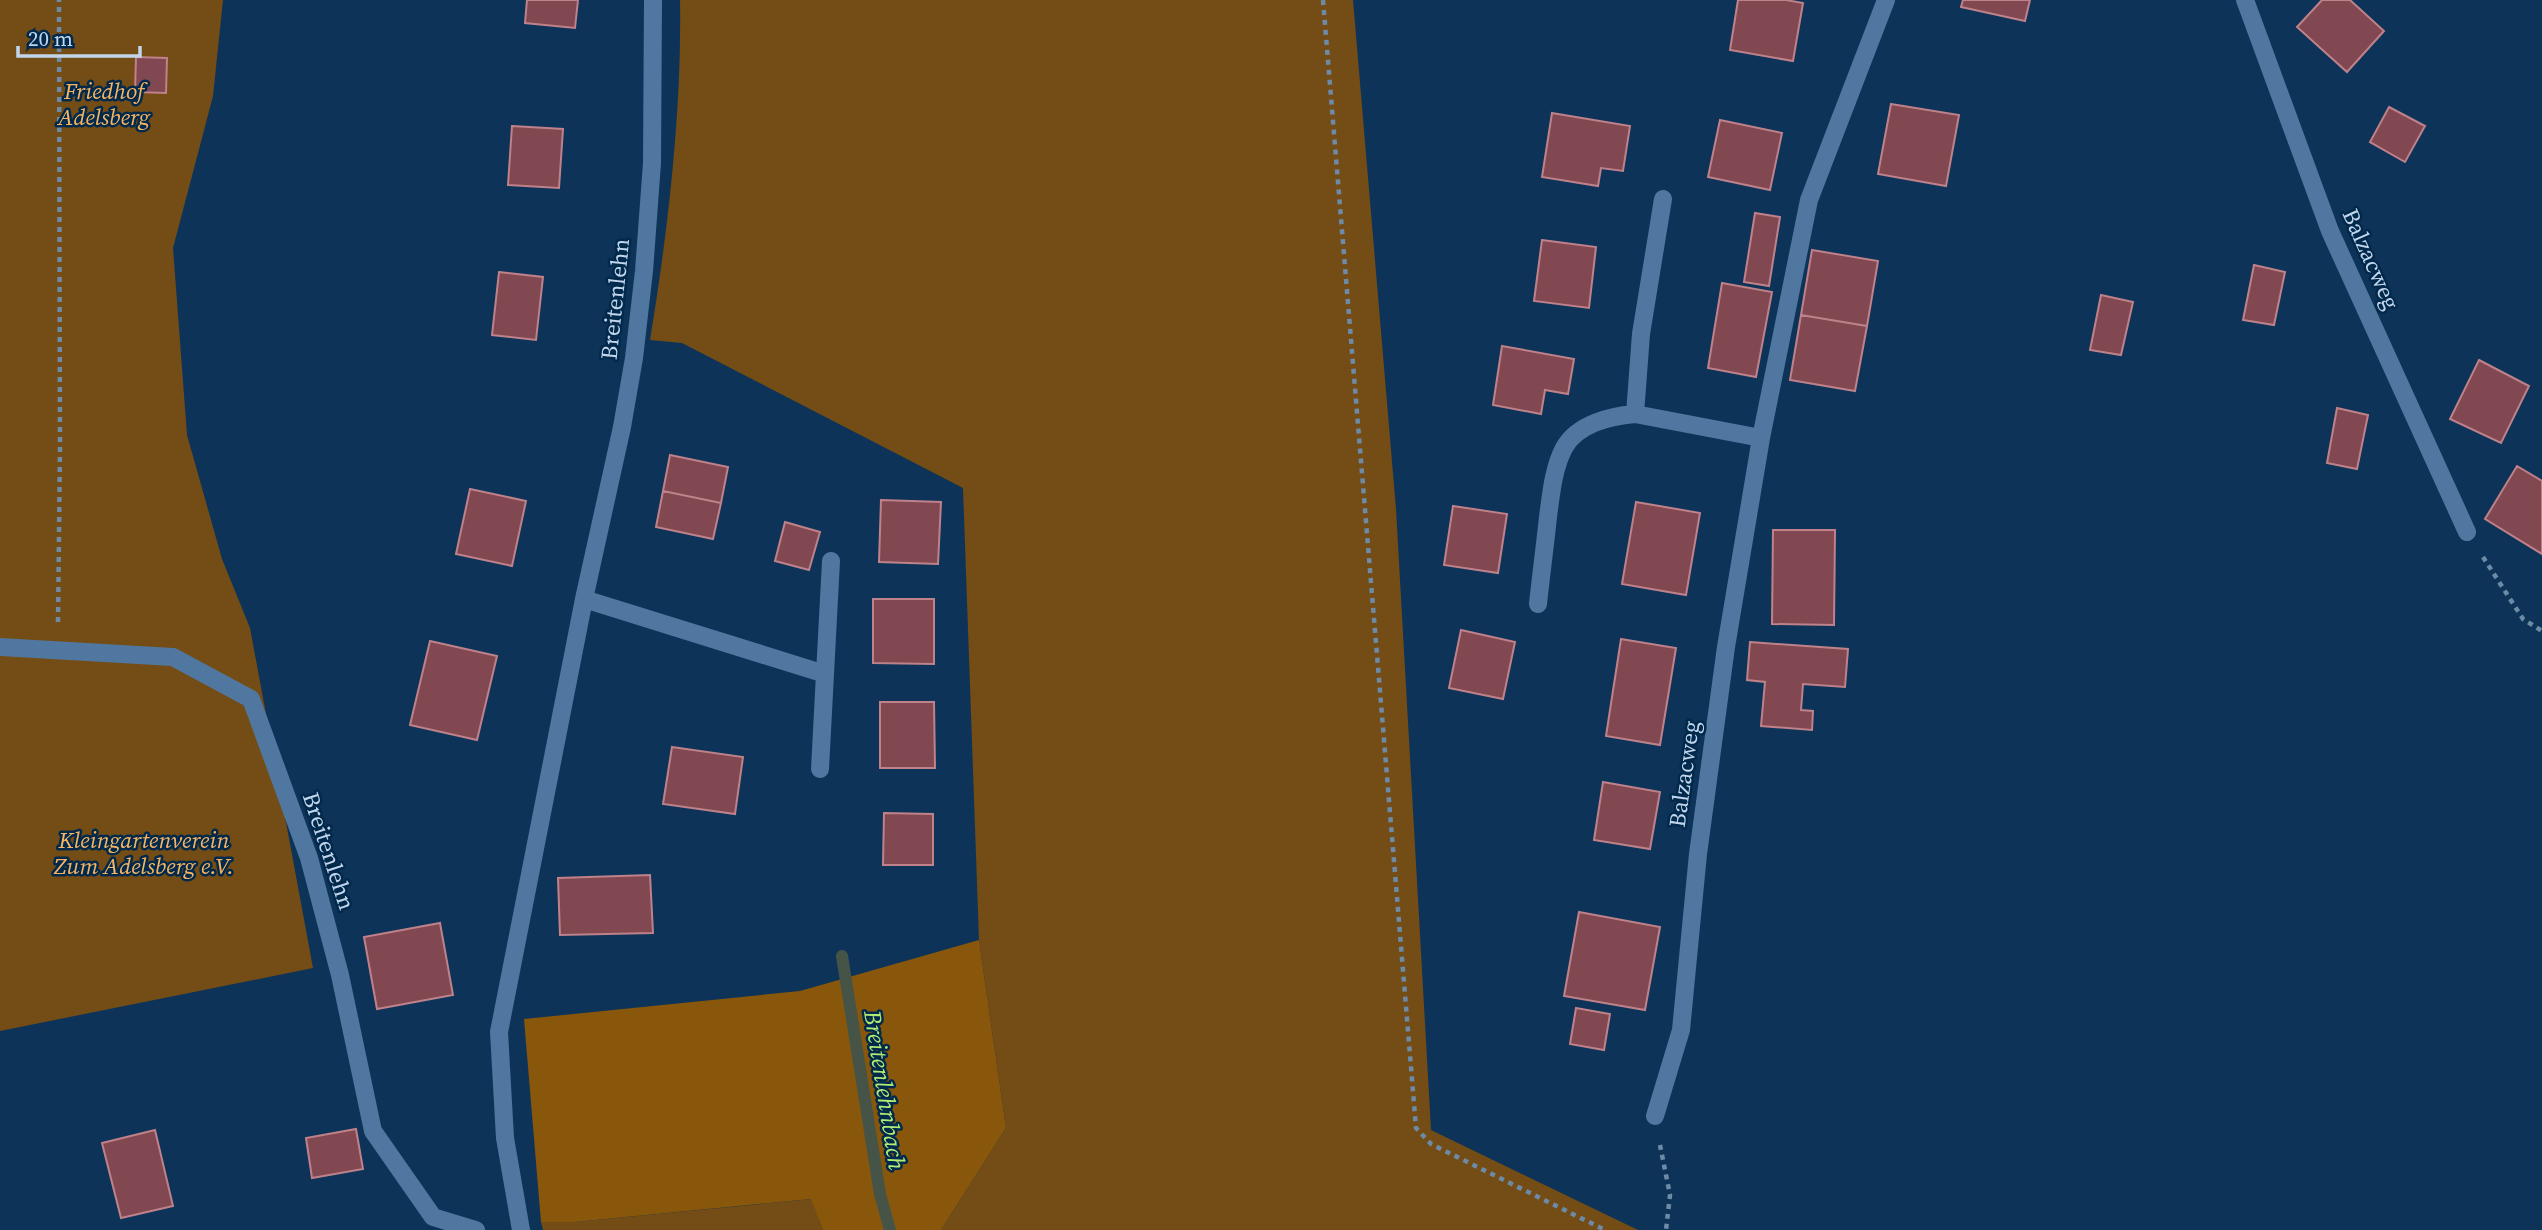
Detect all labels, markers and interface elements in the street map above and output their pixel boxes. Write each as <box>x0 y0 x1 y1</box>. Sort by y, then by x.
scale bar <box>18 14 140 58</box>
text: 20 m <box>28 24 73 53</box>
park label: Friedhof Adelsberg <box>56 75 151 133</box>
street label: Balzacweg <box>2335 204 2407 315</box>
street label: Breitenlehn <box>593 237 637 361</box>
street label: Balzacweg <box>1661 719 1707 829</box>
street label: Breitenlehn <box>295 788 363 914</box>
park label: Kleingartenverein Zum Adelsberg e.V. <box>53 824 234 882</box>
water label: Breitenlehnbach <box>856 1007 914 1172</box>

